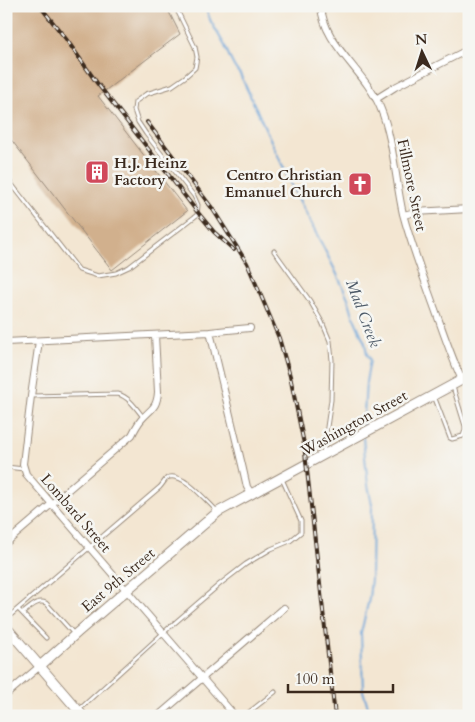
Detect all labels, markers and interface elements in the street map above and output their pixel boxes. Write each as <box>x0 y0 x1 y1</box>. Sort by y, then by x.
north arrow <box>398 28 448 78</box>
text: N <box>414 30 428 49</box>
street label: Fillmore Street <box>392 137 432 233</box>
place label: H.J. Heinz Factory <box>114 153 188 190</box>
building icon: H.J. Heinz Factory <box>84 159 110 185</box>
place label: Centro Christian Emanuel Church <box>225 165 343 202</box>
church icon: Centro Christian Emanuel Church <box>347 171 373 197</box>
water label: Mad Creek <box>340 276 386 351</box>
street label: Washington Street <box>296 385 411 461</box>
street label: Lombard Street <box>36 469 116 557</box>
street label: East 9th Street <box>77 543 159 617</box>
scale bar <box>288 662 392 694</box>
text: 100 m <box>295 669 335 689</box>

